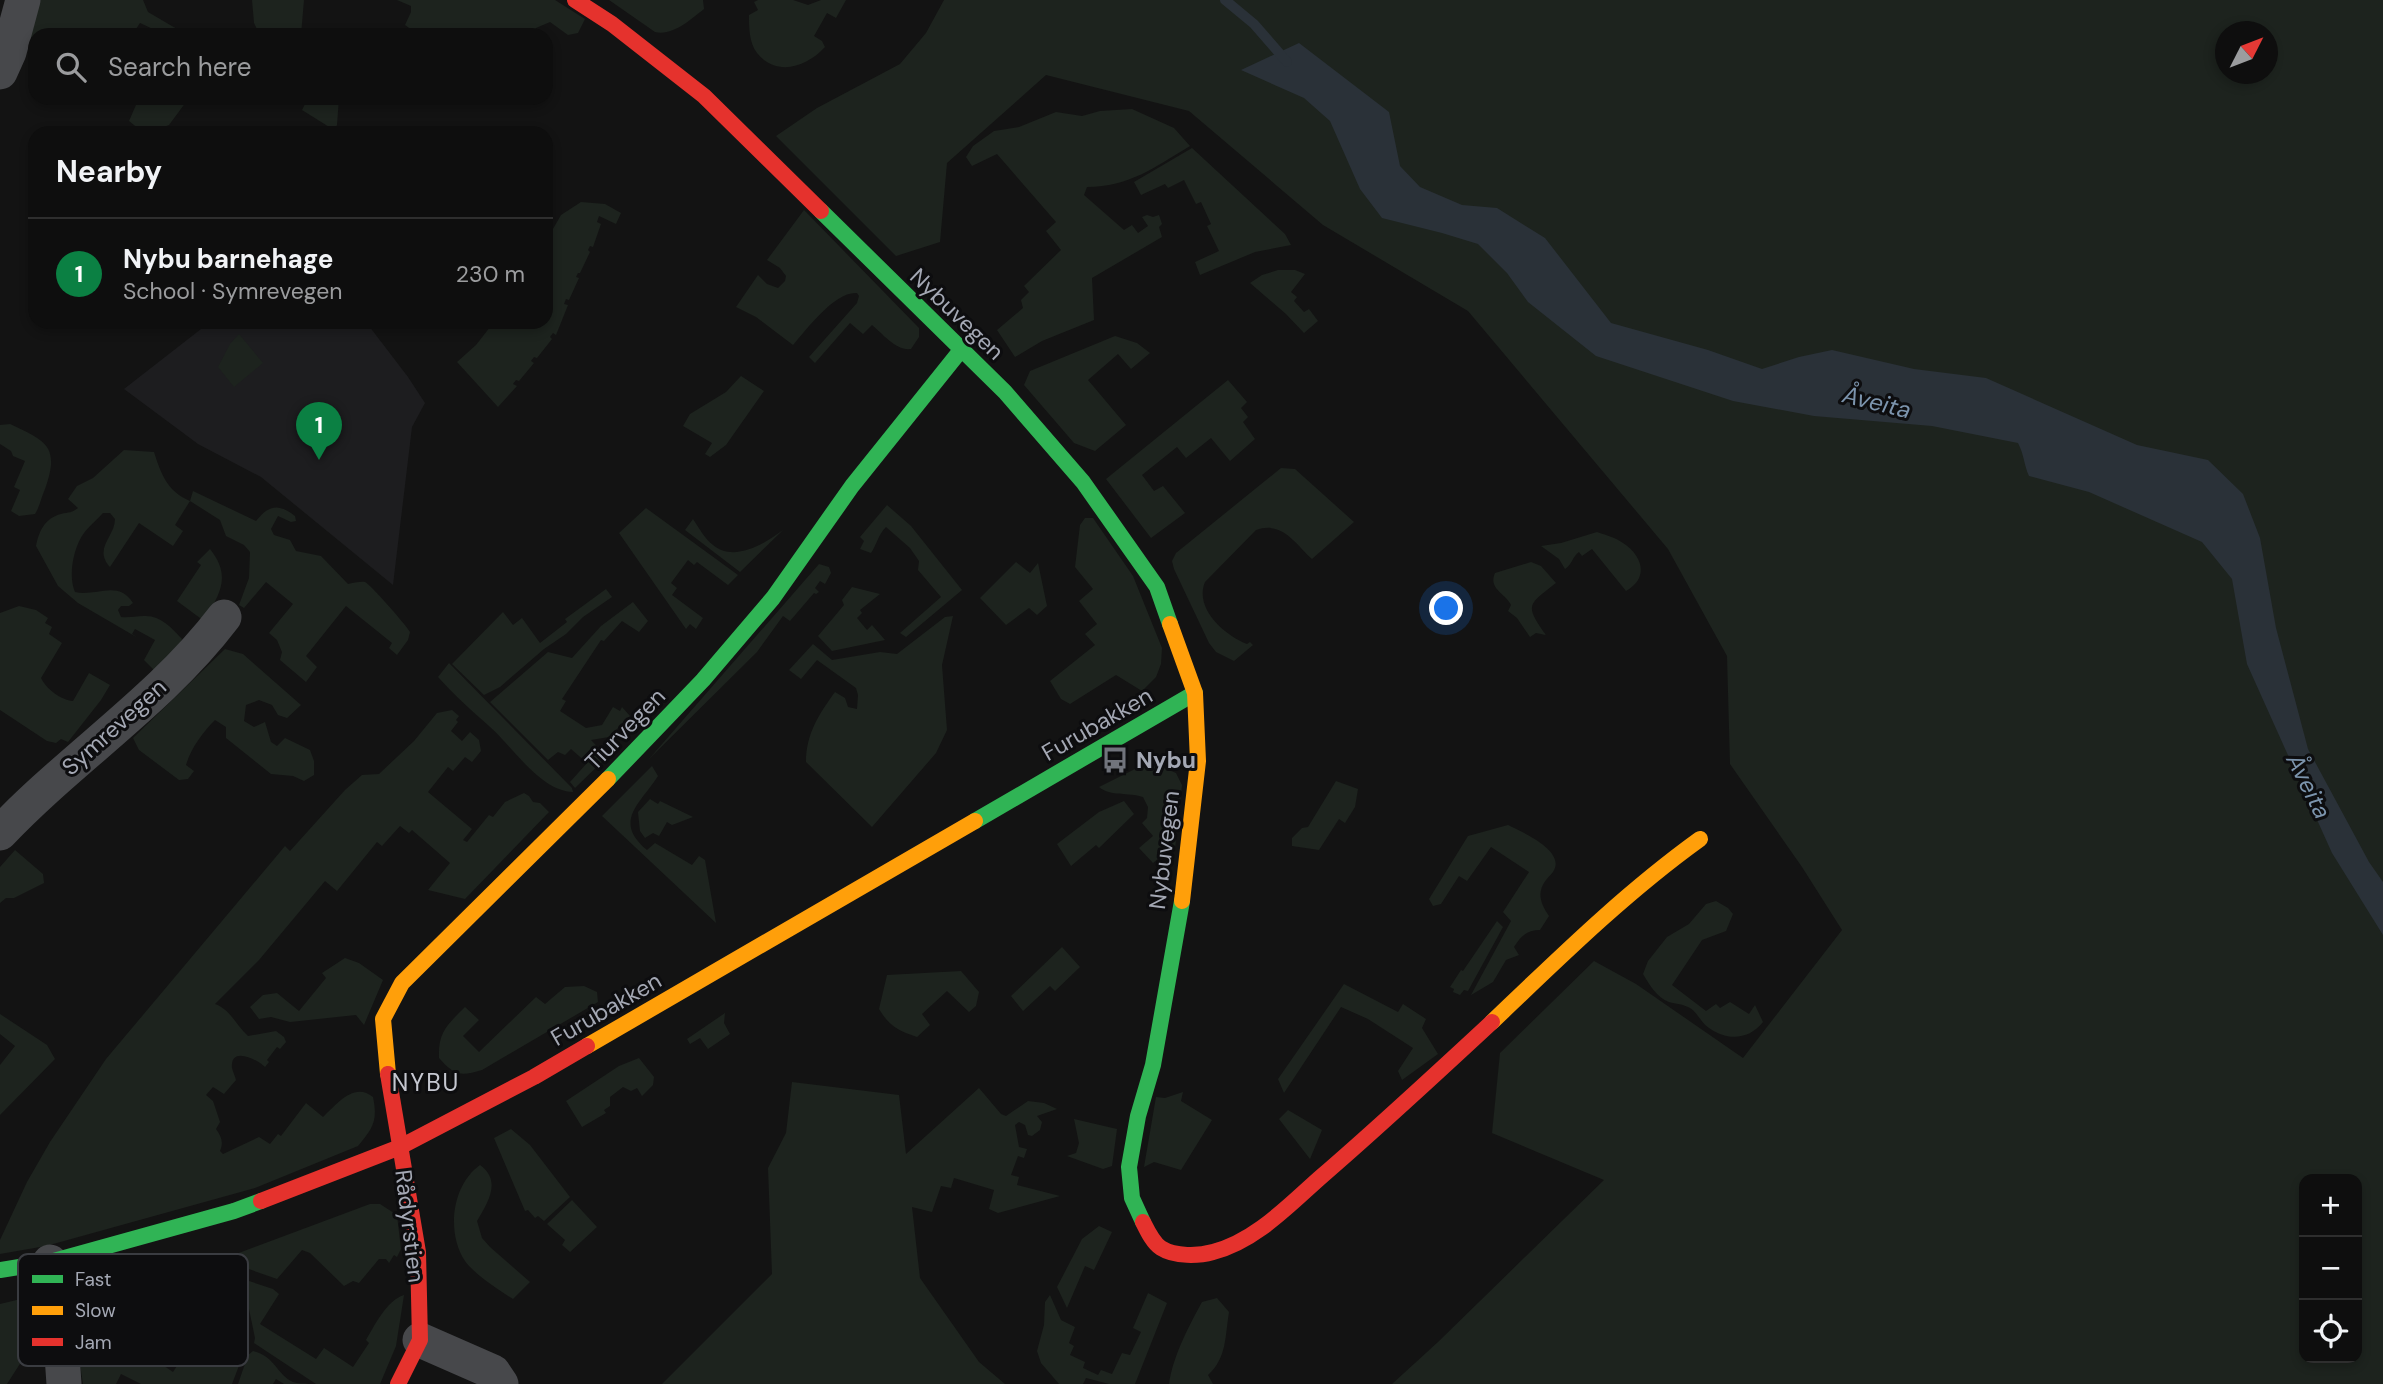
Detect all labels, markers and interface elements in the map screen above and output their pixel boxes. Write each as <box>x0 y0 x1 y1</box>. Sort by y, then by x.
north arrow <box>2215 21 2278 84</box>
search box <box>28 28 553 105</box>
icon: search <box>52 48 90 86</box>
text: Search here <box>108 50 251 84</box>
text: Nearby <box>56 152 162 191</box>
text: Nybu barnehage <box>123 242 333 276</box>
text: 1 <box>75 259 83 289</box>
text: 230 m <box>456 259 525 289</box>
street label: Nybuvegen <box>904 262 1010 366</box>
text: School · Symrevegen <box>123 276 342 306</box>
water label: Åveita <box>1839 377 1915 425</box>
pin: 1 <box>296 402 342 460</box>
your location <box>1429 591 1463 625</box>
street label: Symrevegen <box>55 672 173 782</box>
street label: Furubakken <box>1036 680 1158 768</box>
street label: Tiurvegen <box>578 681 672 777</box>
bus stop icon: Nybu <box>1100 745 1130 775</box>
place label: Nybu <box>1136 745 1196 775</box>
water label: Åveita <box>2279 747 2339 824</box>
street label: Nybuvegen <box>1142 789 1186 911</box>
street label: Furubakken <box>545 965 667 1053</box>
district label: NYBU <box>392 1067 460 1098</box>
street label: Rådyrstien <box>388 1168 432 1284</box>
map controls <box>2299 1174 2362 1363</box>
button: + <box>2299 1174 2362 1237</box>
button: − <box>2299 1237 2362 1300</box>
legend <box>18 1254 248 1366</box>
text: Fast <box>75 1267 111 1292</box>
text: Slow <box>75 1298 116 1323</box>
button: locate <box>2299 1300 2362 1363</box>
text: Jam <box>75 1330 112 1355</box>

